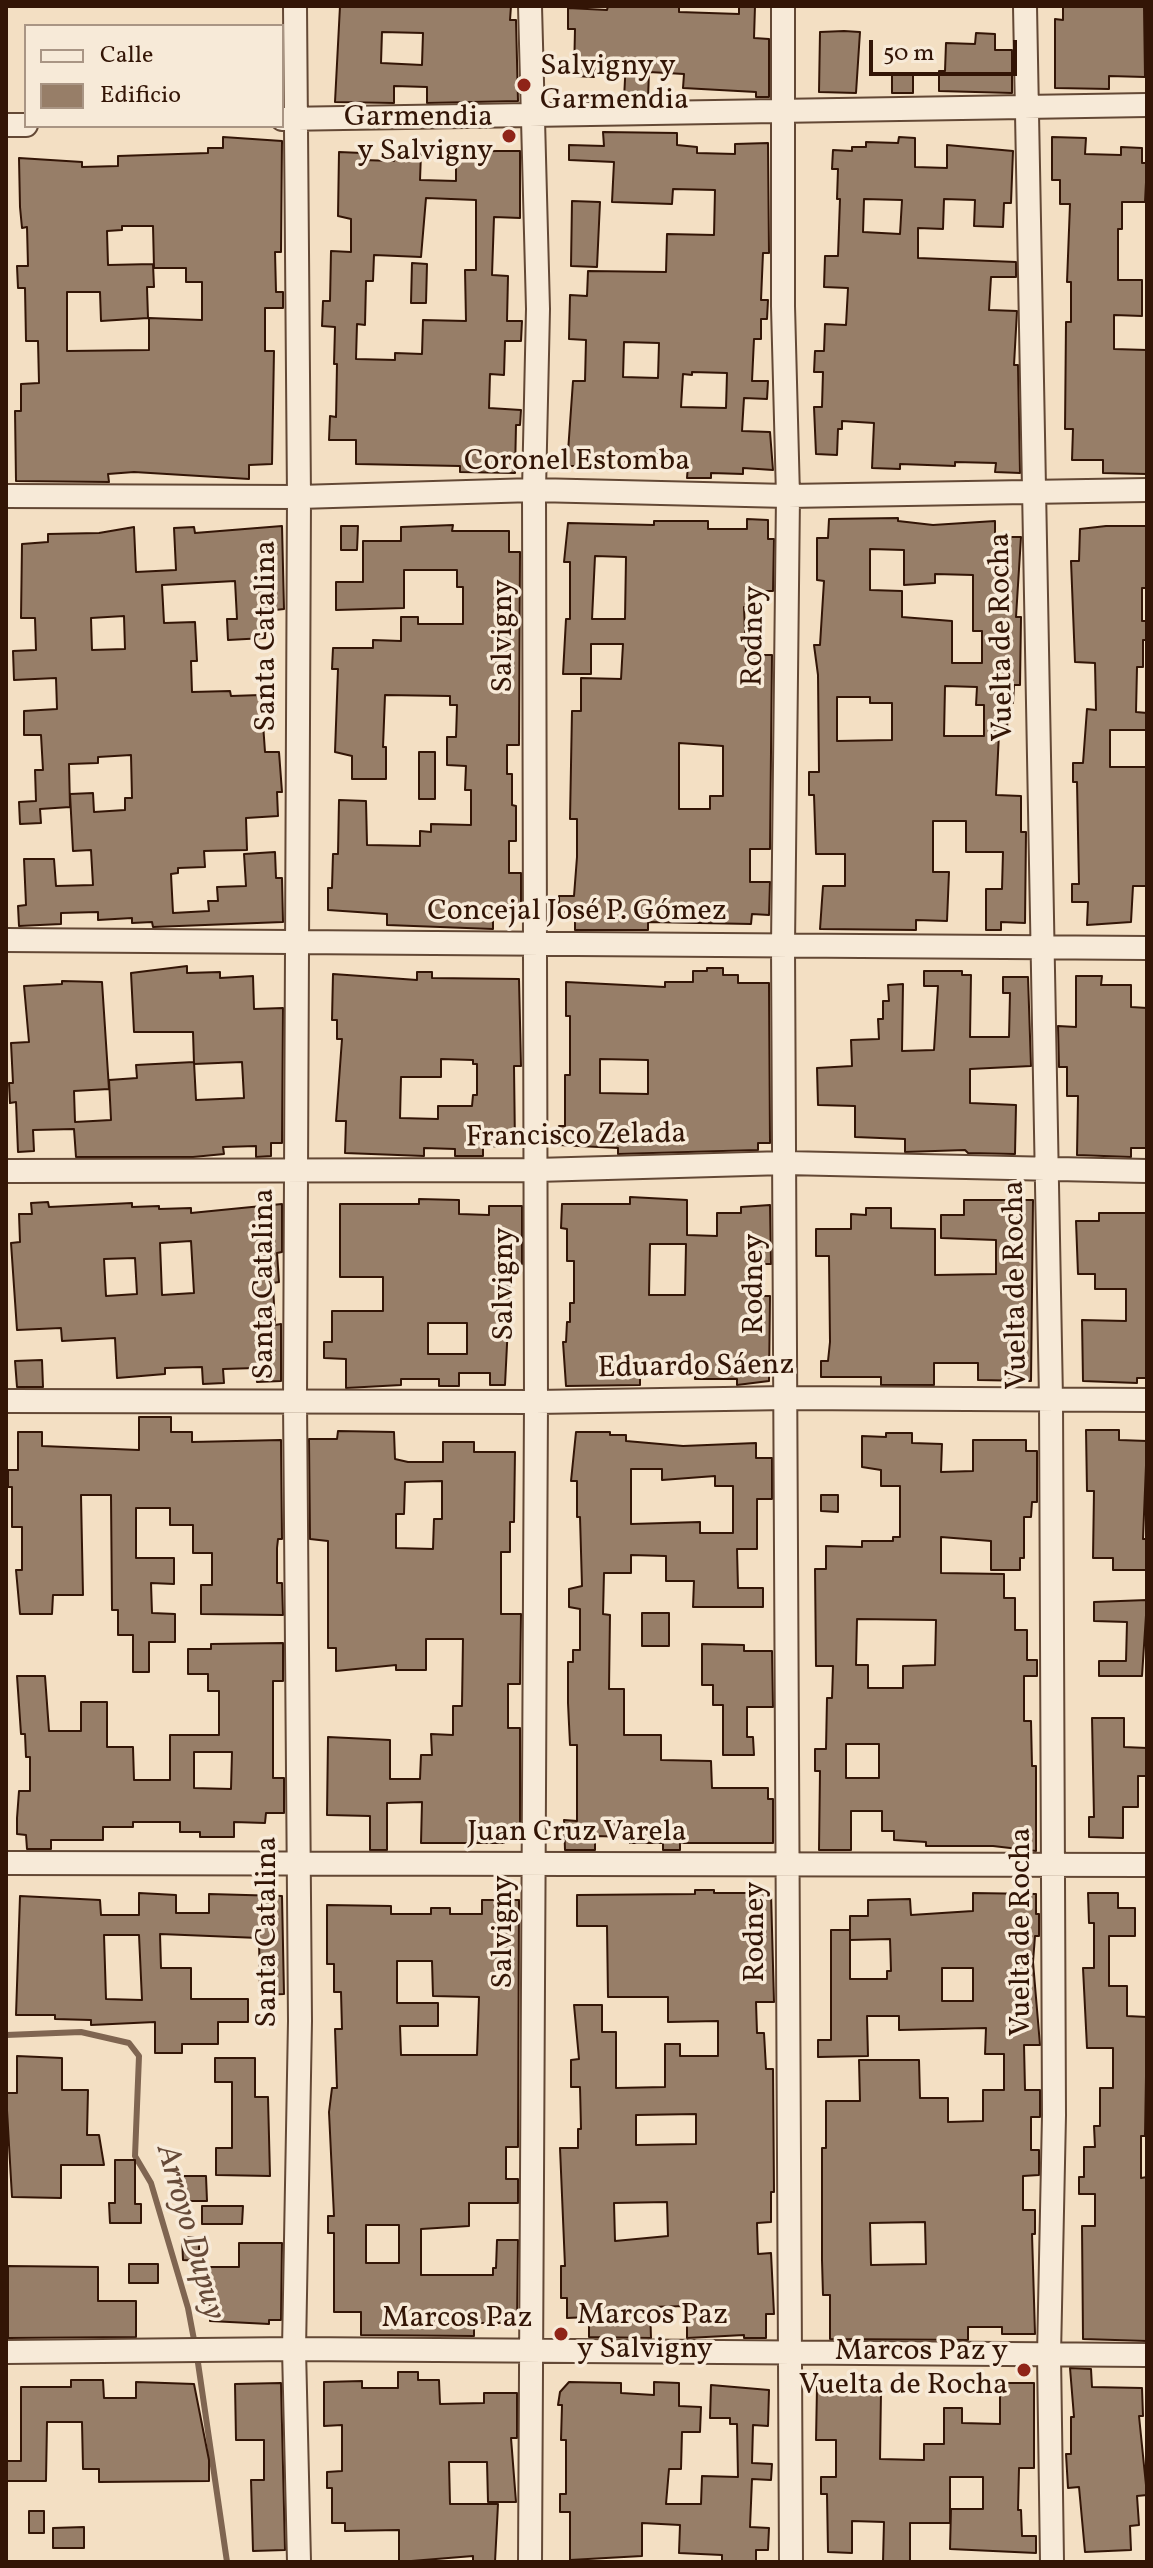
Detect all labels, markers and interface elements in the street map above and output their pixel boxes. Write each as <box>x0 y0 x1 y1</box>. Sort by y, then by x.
legend <box>24 24 284 128</box>
scale bar <box>873 24 1021 74</box>
text: 50 m <box>883 37 935 71</box>
text: Calle <box>100 39 153 73</box>
place label: Salvigny y Garmendia <box>540 50 689 120</box>
marker: Salvigny y Garmendia <box>515 76 533 94</box>
text: Edificio <box>100 79 181 113</box>
place label: Garmendia y Salvigny <box>344 101 493 172</box>
marker: Garmendia y Salvigny <box>500 127 518 145</box>
street label: Coronel Estomba <box>464 445 690 481</box>
street label: Vuelta de Rocha <box>984 532 1024 742</box>
street label: Santa Catalina <box>250 540 286 732</box>
street label: Salvigny <box>487 579 523 693</box>
street label: Rodney <box>737 585 775 687</box>
street label: Concejal José P. Gómez <box>427 895 727 931</box>
street label: Francisco Zelada <box>465 1118 687 1158</box>
street label: Vuelta de Rocha <box>998 1180 1038 1390</box>
street label: Santa Catalina <box>248 1188 284 1380</box>
street label: Salvigny <box>488 1227 524 1341</box>
street label: Rodney <box>738 1234 774 1334</box>
street label: Eduardo Sáenz <box>597 1349 795 1389</box>
street label: Juan Cruz Varela <box>467 1816 687 1852</box>
street label: Vuelta de Rocha <box>1005 1827 1041 2037</box>
street label: Santa Catalina <box>251 1836 287 2028</box>
street label: Salvigny <box>487 1875 523 1989</box>
street label: Rodney <box>739 1882 775 1982</box>
water label: Arroyo Dupuy <box>145 2141 231 2325</box>
place label: Marcos Paz y Salvigny <box>577 2299 728 2370</box>
street label: Marcos Paz <box>381 2302 533 2338</box>
marker: Marcos Paz y Salvigny <box>552 2325 570 2343</box>
place label: Marcos Paz y Vuelta de Rocha <box>799 2335 1008 2406</box>
marker: Marcos Paz y Vuelta de Rocha <box>1015 2361 1033 2379</box>

